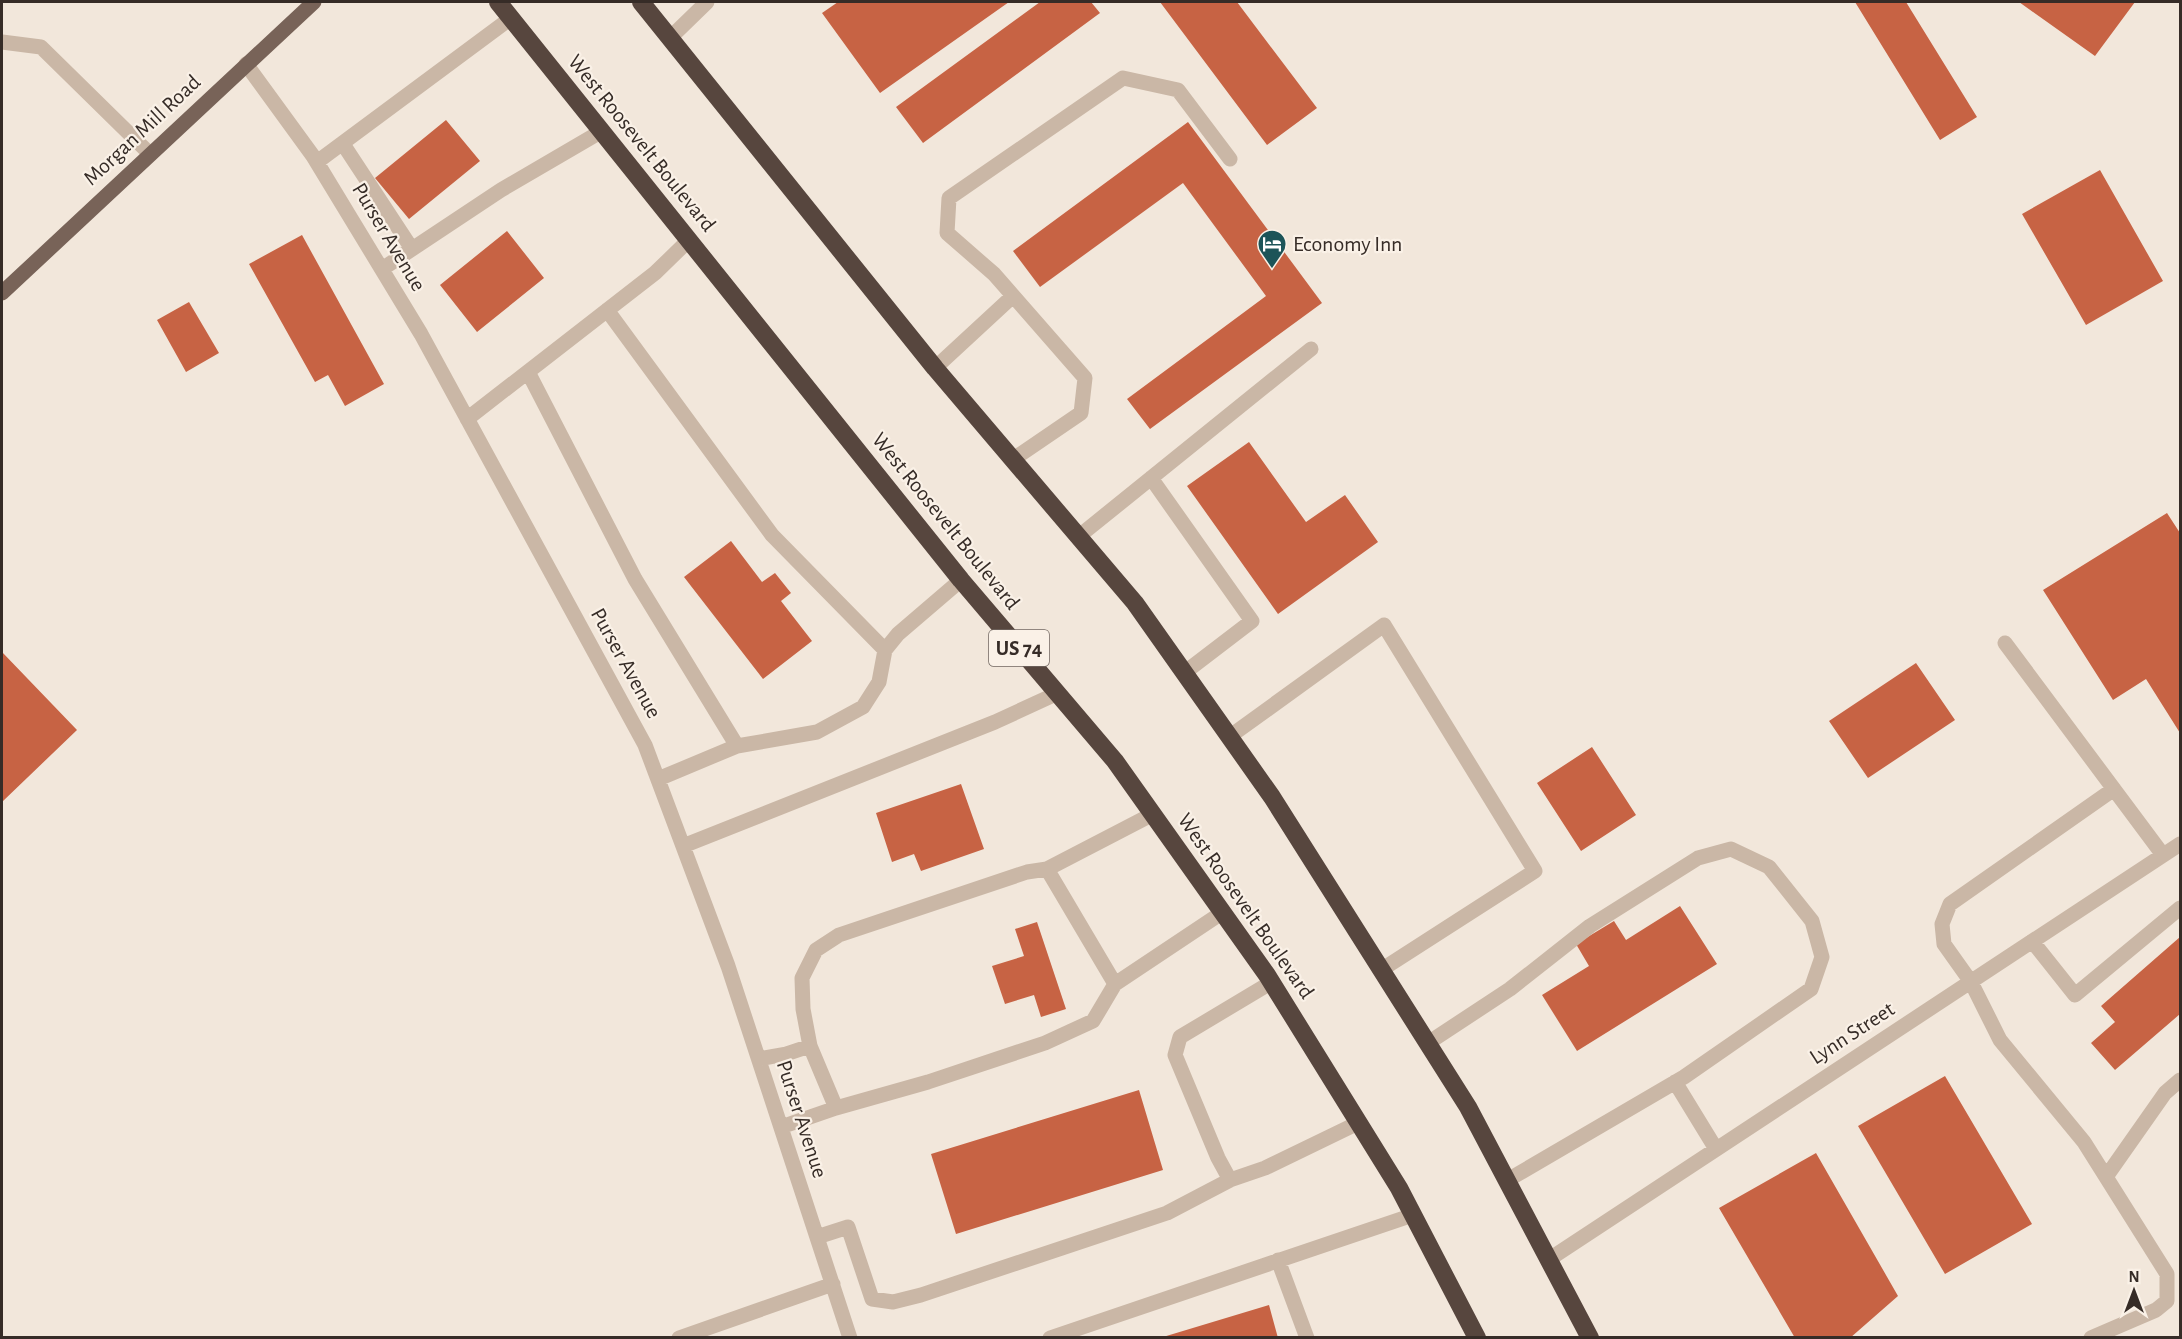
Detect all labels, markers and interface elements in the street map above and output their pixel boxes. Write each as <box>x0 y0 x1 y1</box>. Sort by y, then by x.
street label: West Roosevelt Boulevard <box>564 50 720 236</box>
street label: Morgan Mill Road <box>79 70 205 190</box>
street label: Purser Avenue <box>348 179 430 295</box>
hotel icon: Economy Inn <box>1256 228 1288 270</box>
place label: Economy Inn <box>1293 233 1402 255</box>
street label: West Roosevelt Boulevard <box>868 428 1024 614</box>
street label: Purser Avenue <box>587 604 665 722</box>
road number: US 74 <box>989 630 1049 666</box>
street label: West Roosevelt Boulevard <box>1174 809 1318 1003</box>
street label: Lynn Street <box>1806 998 1898 1068</box>
street label: Purser Avenue <box>773 1057 831 1181</box>
north arrow <box>2104 1261 2164 1321</box>
text: N <box>2128 1269 2140 1285</box>

